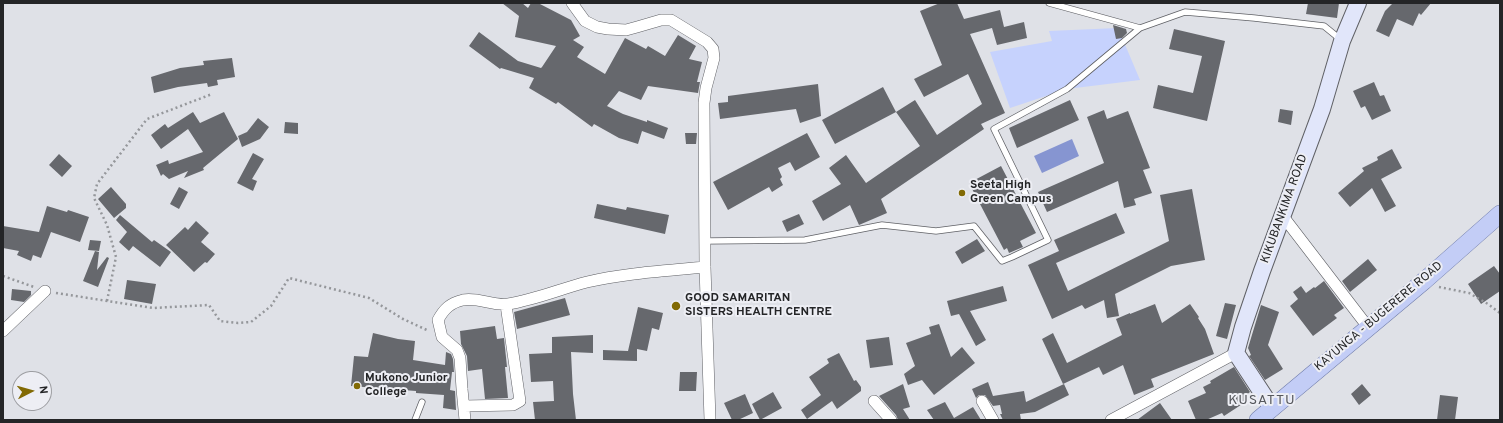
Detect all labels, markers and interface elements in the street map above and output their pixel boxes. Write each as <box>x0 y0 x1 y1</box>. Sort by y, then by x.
street label: KIKUBANKIMA ROAD <box>1259 153 1311 265</box>
place label: Seeta High Green Campus <box>970 179 1052 207</box>
marker: Seeta High Green Campus <box>957 188 967 198</box>
street label: KAYUNGA - BUGERERE ROAD <box>1312 259 1446 375</box>
place label: GOOD SAMARITAN SISTERS HEALTH CENTRE <box>685 292 832 320</box>
marker: GOOD SAMARITAN SISTERS HEALTH CENTRE <box>670 300 682 312</box>
north arrow <box>12 371 52 411</box>
place label: Mukono Junior College <box>365 372 448 400</box>
marker: Mukono Junior College <box>352 381 362 391</box>
text: N <box>36 385 50 395</box>
district label: KUSATTU <box>1228 393 1296 409</box>

